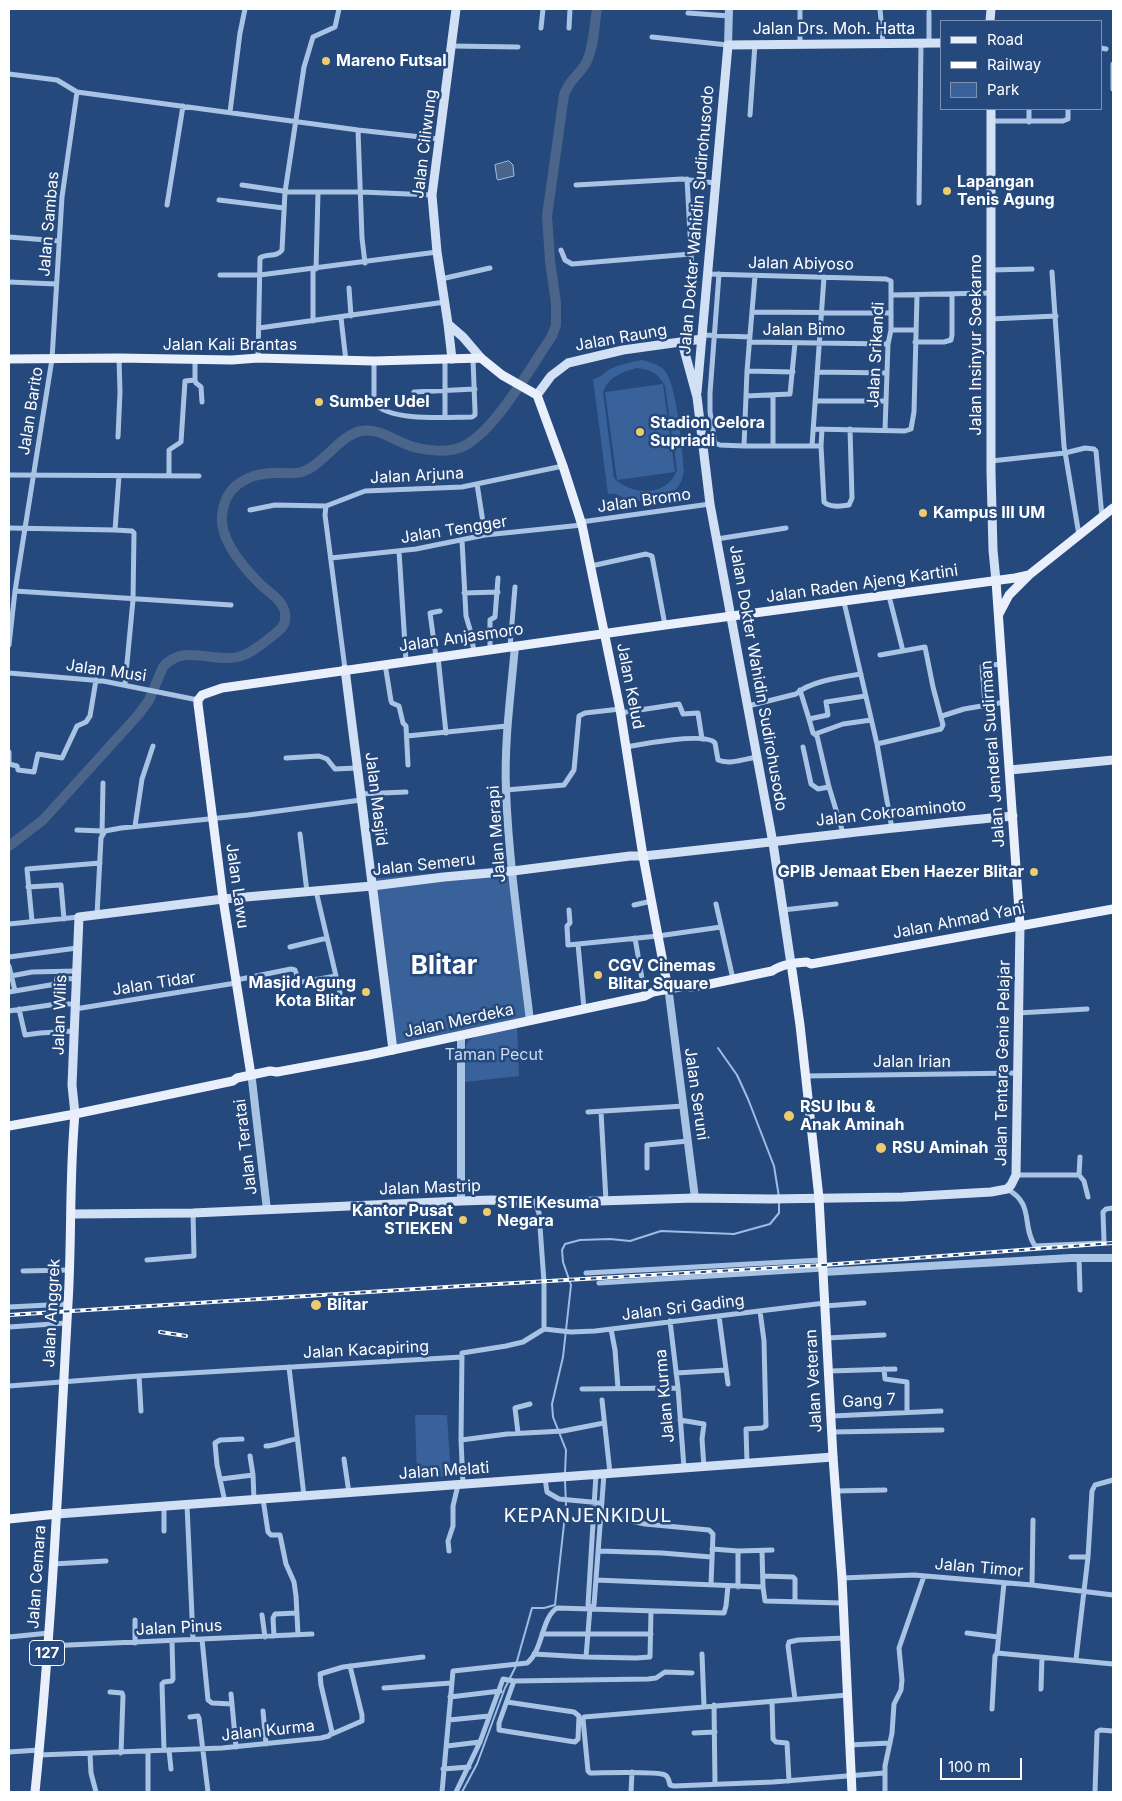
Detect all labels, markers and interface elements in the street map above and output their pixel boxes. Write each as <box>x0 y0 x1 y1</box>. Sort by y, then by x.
street label: Jalan Drs. Moh. Hatta <box>753 19 915 39</box>
legend <box>940 20 1102 110</box>
text: Road <box>987 30 1023 49</box>
place label: Mareno Futsal <box>336 51 447 71</box>
marker: Mareno Futsal <box>320 55 332 67</box>
text: Railway <box>987 55 1041 74</box>
text: Park <box>987 80 1019 99</box>
street label: Jalan Dokter Wahidin Sudirohusodo <box>676 85 718 355</box>
street label: Jalan Ciliwung <box>409 88 441 200</box>
street label: Jalan Sambas <box>35 171 63 277</box>
place label: Lapangan Tenis Agung <box>957 172 1055 210</box>
marker: Lapangan Tenis Agung <box>941 185 953 197</box>
street label: Jalan Abiyoso <box>748 253 854 275</box>
street label: Jalan Insinyur Soekarno <box>966 254 986 436</box>
street label: Jalan Srikandi <box>864 301 888 409</box>
street label: Jalan Raung <box>574 320 668 356</box>
street label: Jalan Bimo <box>763 320 845 340</box>
street label: Jalan Kali Brantas <box>163 335 297 355</box>
street label: Jalan Barito <box>15 365 47 457</box>
place label: Sumber Udel <box>329 392 430 412</box>
marker: Sumber Udel <box>313 396 325 408</box>
place label: Stadion Gelora Supriadi <box>650 413 765 451</box>
marker: Stadion Gelora Supriadi <box>634 426 646 438</box>
street label: Jalan Arjuna <box>370 464 464 488</box>
street label: Jalan Bromo <box>596 485 692 517</box>
place label: Kampus III UM <box>933 503 1045 523</box>
marker: Kampus III UM <box>917 507 929 519</box>
street label: Jalan Tengger <box>399 512 509 548</box>
street label: Jalan Dokter Wahidin Sudirohusodo <box>725 543 791 813</box>
street label: Jalan Raden Ajeng Kartini <box>765 561 959 607</box>
street label: Jalan Anjasmoro <box>397 620 525 656</box>
street label: Jalan Kelud <box>612 641 648 731</box>
street label: Jalan Musi <box>64 656 148 686</box>
street label: Jalan Jenderal Sudirman <box>977 660 1009 848</box>
street label: Jalan Masjid <box>361 751 391 847</box>
street label: Jalan Merapi <box>484 785 510 883</box>
street label: Jalan Cokroaminoto <box>815 796 967 830</box>
street label: Jalan Lawu <box>222 842 252 930</box>
street label: Jalan Semeru <box>372 850 476 880</box>
place label: GPIB Jemaat Eben Haezer Blitar <box>778 862 1024 882</box>
marker: GPIB Jemaat Eben Haezer Blitar <box>1028 866 1040 878</box>
street label: Jalan Ahmad Yani <box>891 899 1027 943</box>
district label: Blitar <box>411 950 477 982</box>
place label: CGV Cinemas Blitar Square <box>608 956 716 994</box>
street label: Jalan Tentara Genie Pelajar <box>992 960 1014 1166</box>
street label: Jalan Tidar <box>111 968 197 1000</box>
marker: CGV Cinemas Blitar Square <box>592 969 604 981</box>
place label: Masjid Agung Kota Blitar <box>249 973 356 1011</box>
street label: Jalan Wilis <box>49 974 71 1056</box>
marker: Masjid Agung Kota Blitar <box>360 986 372 998</box>
street label: Jalan Merdeka <box>403 1000 515 1042</box>
park label: Taman Pecut <box>445 1045 543 1065</box>
street label: Jalan Seruni <box>680 1046 712 1142</box>
street label: Jalan Irian <box>873 1052 951 1072</box>
place label: RSU Ibu & Anak Aminah <box>800 1097 904 1135</box>
street label: Jalan Teratai <box>231 1098 261 1196</box>
marker: RSU Ibu & Anak Aminah <box>782 1109 796 1123</box>
place label: RSU Aminah <box>892 1138 989 1158</box>
marker: RSU Aminah <box>874 1141 888 1155</box>
street label: Jalan Mastrip <box>379 1177 481 1199</box>
place label: STIE Kesuma Negara <box>497 1193 599 1231</box>
place label: Kantor Pusat STIEKEN <box>352 1201 453 1239</box>
marker: STIE Kesuma Negara <box>481 1206 493 1218</box>
marker: Kantor Pusat STIEKEN <box>457 1214 469 1226</box>
street label: Jalan Anggrek <box>40 1258 64 1368</box>
street label: Jalan Sri Gading <box>620 1291 746 1325</box>
place label: Blitar <box>327 1295 368 1315</box>
marker: Blitar <box>309 1298 323 1312</box>
street label: Jalan Veteran <box>802 1329 826 1433</box>
street label: Jalan Kacapiring <box>303 1337 429 1363</box>
street label: Jalan Kurma <box>651 1348 679 1444</box>
street label: Gang 7 <box>842 1390 896 1412</box>
street label: Jalan Melati <box>398 1458 490 1484</box>
district label: KEPANJENKIDUL <box>502 1505 674 1527</box>
street label: Jalan Cemara <box>24 1524 50 1630</box>
street label: Jalan Timor <box>934 1555 1024 1581</box>
street label: Jalan Pinus <box>135 1616 223 1640</box>
road number: 127 <box>30 1640 64 1666</box>
street label: Jalan Kurma <box>220 1717 316 1745</box>
scale bar <box>942 1748 1024 1780</box>
text: 100 m <box>948 1757 990 1776</box>

